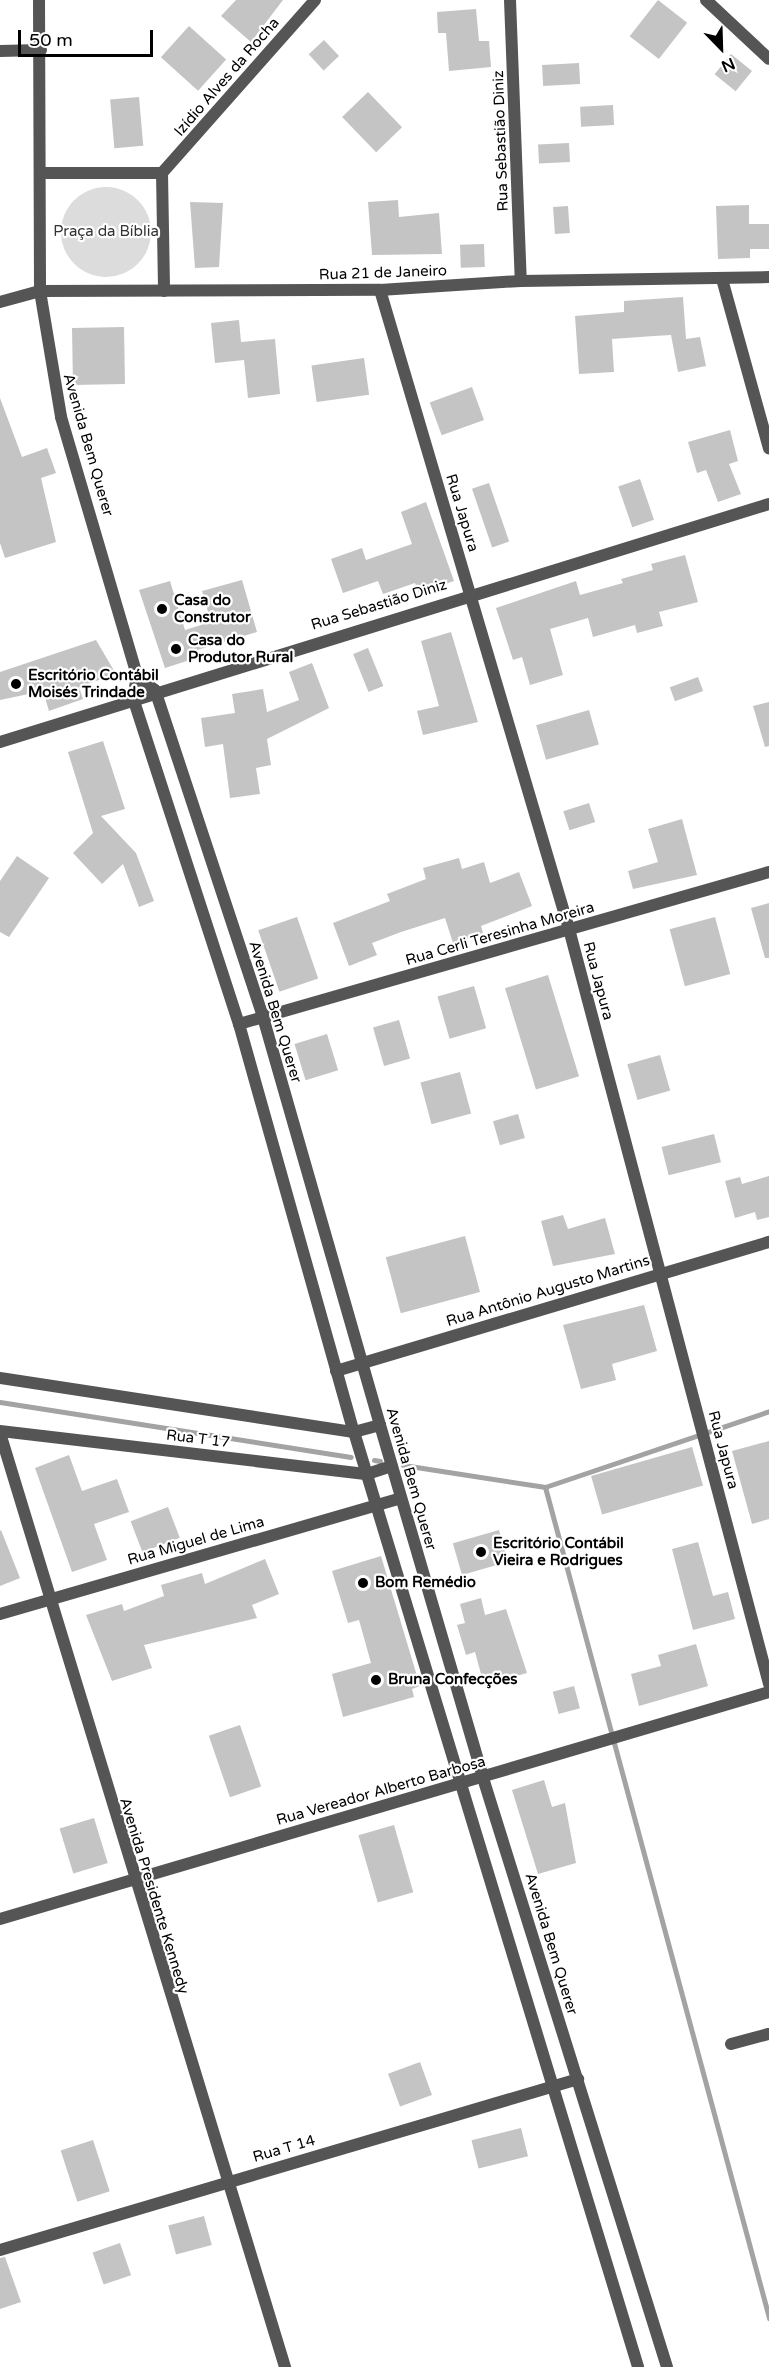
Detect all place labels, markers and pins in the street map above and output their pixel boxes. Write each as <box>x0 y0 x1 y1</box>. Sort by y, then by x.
place label: Casa do Construtor <box>174 591 251 626</box>
marker: Casa do Construtor <box>155 602 169 616</box>
place label: Casa do Produtor Rural <box>188 631 293 666</box>
marker: Casa do Produtor Rural <box>169 642 183 656</box>
place label: Escritório Contábil Moisés Trindade <box>28 666 159 701</box>
marker: Escritório Contábil Moisés Trindade <box>9 677 23 691</box>
place label: Escritório Contábil Vieira e Rodrigues <box>493 1534 624 1569</box>
marker: Escritório Contábil Vieira e Rodrigues <box>474 1545 488 1559</box>
place label: Bom Remédio <box>375 1574 476 1592</box>
marker: Bom Remédio <box>356 1576 370 1590</box>
place label: Bruna Confecções <box>388 1671 517 1689</box>
marker: Bruna Confecções <box>369 1673 383 1687</box>

